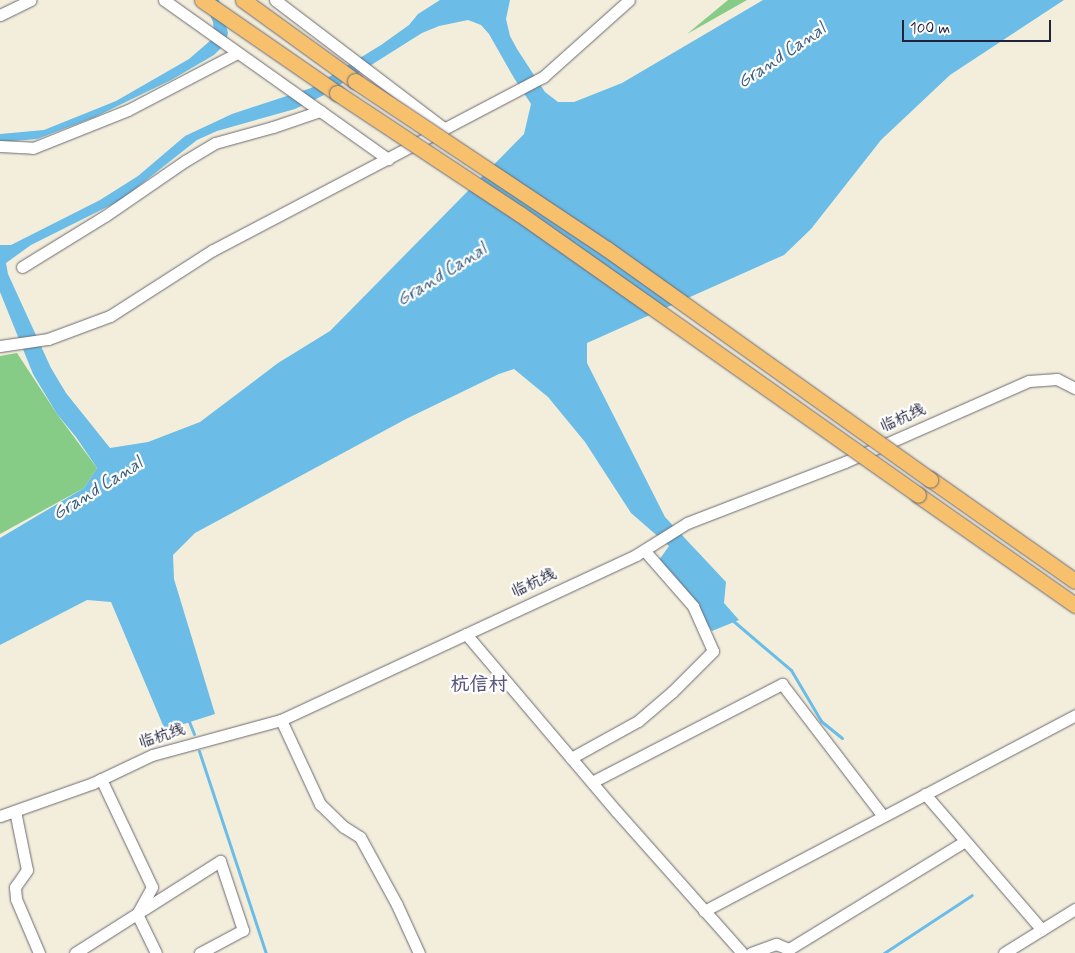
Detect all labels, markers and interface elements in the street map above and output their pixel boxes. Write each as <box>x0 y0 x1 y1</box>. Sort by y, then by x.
scale bar <box>905 10 1054 42</box>
water label: Grand Canal <box>735 19 829 93</box>
text: 100 m <box>910 19 950 39</box>
water label: Grand Canal <box>394 239 490 311</box>
street label: 临杭线 <box>877 400 929 438</box>
water label: Grand Canal <box>50 453 146 525</box>
street label: 临杭线 <box>508 565 560 603</box>
district label: 杭信村 <box>451 674 507 696</box>
street label: 临杭线 <box>136 720 188 754</box>

